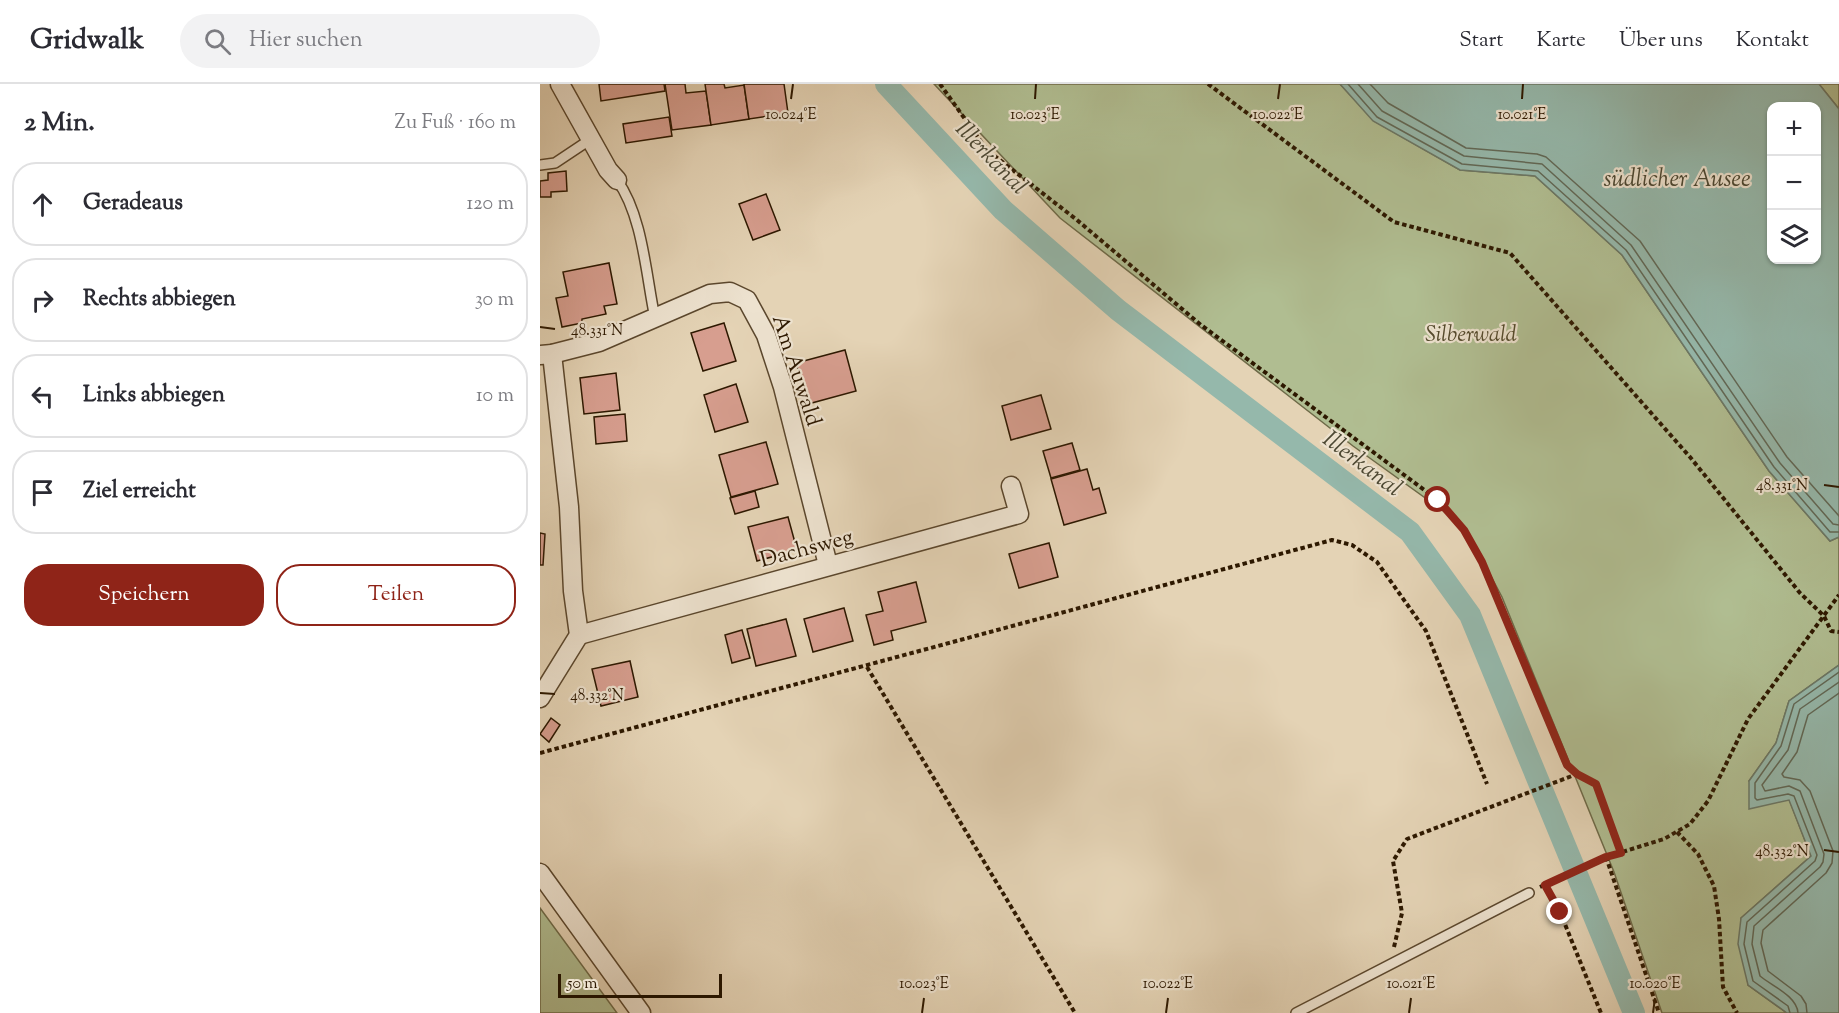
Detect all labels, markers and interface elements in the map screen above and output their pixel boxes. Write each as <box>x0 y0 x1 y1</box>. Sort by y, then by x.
search box <box>180 14 600 68</box>
text: Gridwalk <box>30 21 144 61</box>
icon: search <box>201 25 234 58</box>
text: Hier suchen <box>249 25 363 57</box>
text: Start <box>1459 26 1503 56</box>
text: Karte <box>1536 26 1586 56</box>
text: Über uns <box>1619 26 1703 56</box>
text: Kontakt <box>1736 26 1809 56</box>
map controls <box>1767 102 1821 264</box>
button: + <box>1767 102 1821 156</box>
text: 2 Min. <box>24 105 95 142</box>
text: 10.024°E <box>765 105 817 126</box>
text: 10.023°E <box>1010 105 1060 126</box>
text: 10.022°E <box>1253 105 1303 126</box>
text: 10.021°E <box>1498 105 1546 126</box>
text: Zu Fuß · 160 m <box>394 109 516 138</box>
water label: Illerkanal <box>946 114 1035 203</box>
button: − <box>1767 156 1821 210</box>
water label: südlicher Ausee <box>1603 163 1751 197</box>
icon: ahead <box>26 188 59 221</box>
text: Geradeaus <box>83 188 183 220</box>
text: 120 m <box>466 190 514 219</box>
button: layers <box>1767 210 1821 264</box>
icon: right <box>26 284 59 317</box>
text: Rechts abbiegen <box>83 284 236 316</box>
text: 30 m <box>475 286 514 315</box>
street label: Am Auwald <box>762 311 828 431</box>
park label: Silberwald <box>1425 320 1517 352</box>
text: 48.331°N <box>571 321 623 342</box>
icon: left <box>26 380 59 413</box>
text: Links abbiegen <box>83 380 225 412</box>
text: 10 m <box>476 382 514 411</box>
water label: Illerkanal <box>1315 423 1409 506</box>
icon: arrive <box>26 476 59 509</box>
text: Ziel erreicht <box>83 476 196 508</box>
text: 48.331°N <box>1756 476 1808 497</box>
route start <box>1424 486 1450 512</box>
street label: Dachsweg <box>757 522 857 578</box>
button: Speichern <box>24 564 264 626</box>
button: Teilen <box>276 564 516 626</box>
text: 48.332°N <box>570 686 624 707</box>
text: 48.332°N <box>1755 842 1809 863</box>
route end <box>1546 898 1572 924</box>
scale bar <box>558 971 722 998</box>
text: 50 m <box>567 973 598 996</box>
text: 10.023°E <box>899 974 949 995</box>
text: 10.022°E <box>1143 974 1193 995</box>
text: 10.021°E <box>1387 974 1435 995</box>
text: 10.020°E <box>1629 974 1681 995</box>

